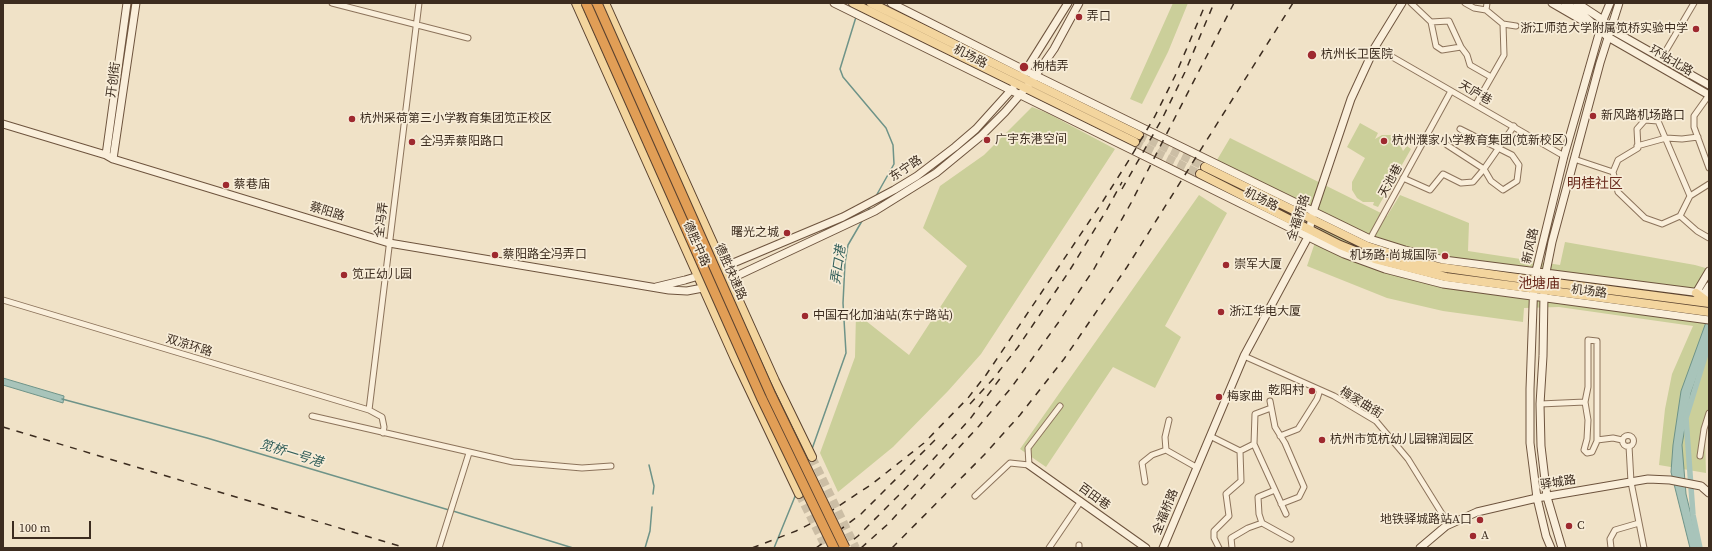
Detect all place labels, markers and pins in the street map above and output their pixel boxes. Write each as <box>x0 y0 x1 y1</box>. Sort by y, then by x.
place label: 弄口 <box>1087 10 1111 24</box>
marker: 弄口 <box>1074 12 1084 22</box>
place label: 浙江师范大学附属笕桥实验中学 <box>1520 22 1688 36</box>
marker: 浙江师范大学附属笕桥实验中学 <box>1691 24 1701 34</box>
place label: 杭州长卫医院 <box>1321 48 1393 62</box>
marker: 杭州长卫医院 <box>1306 49 1318 61</box>
place label: 枸桔弄 <box>1033 60 1069 74</box>
marker: 枸桔弄 <box>1018 61 1030 73</box>
place label: 新风路机场路口 <box>1601 109 1685 123</box>
marker: 新风路机场路口 <box>1588 111 1598 121</box>
place label: 杭州采荷第三小学教育集团笕正校区 <box>360 112 552 126</box>
marker: 杭州采荷第三小学教育集团笕正校区 <box>347 114 357 124</box>
place label: 广宇东港空间 <box>995 133 1067 147</box>
place label: 杭州濮家小学教育集团(笕新校区) <box>1392 134 1568 148</box>
place label: 全冯弄蔡阳路口 <box>420 135 504 149</box>
marker: 广宇东港空间 <box>982 135 992 145</box>
marker: 杭州濮家小学教育集团(笕新校区) <box>1379 136 1389 146</box>
marker: 全冯弄蔡阳路口 <box>407 137 417 147</box>
place label: 蔡巷庙 <box>234 178 270 192</box>
marker: 蔡巷庙 <box>221 180 231 190</box>
place label: 曙光之城 <box>731 226 779 240</box>
marker: 曙光之城 <box>782 228 792 238</box>
place label: 蔡阳路全冯弄口 <box>503 248 587 262</box>
place label: 机场路·尚城国际 <box>1349 249 1437 263</box>
marker: 蔡阳路全冯弄口 <box>490 250 500 260</box>
marker: 机场路·尚城国际 <box>1440 251 1450 261</box>
place label: 崇军大厦 <box>1234 258 1282 272</box>
marker: 崇军大厦 <box>1221 260 1231 270</box>
place label: 笕正幼儿园 <box>352 268 412 282</box>
marker: 笕正幼儿园 <box>339 270 349 280</box>
place label: 浙江华电大厦 <box>1229 305 1301 319</box>
marker: 浙江华电大厦 <box>1216 307 1226 317</box>
place label: 中国石化加油站(东宁路站) <box>813 309 953 323</box>
marker: 中国石化加油站(东宁路站) <box>800 311 810 321</box>
place label: 乾阳村 <box>1268 384 1304 398</box>
marker: 乾阳村 <box>1307 386 1317 396</box>
place label: 梅家曲 <box>1227 390 1263 404</box>
marker: 梅家曲 <box>1214 392 1224 402</box>
place label: 杭州市笕杭幼儿园锦润园区 <box>1330 433 1474 447</box>
marker: 杭州市笕杭幼儿园锦润园区 <box>1317 435 1327 445</box>
place label: 地铁驿城路站A口 <box>1380 513 1472 527</box>
marker: 地铁驿城路站A口 <box>1475 515 1485 525</box>
place label: C <box>1577 519 1585 533</box>
marker: C <box>1564 521 1574 531</box>
place label: A <box>1481 529 1489 543</box>
marker: A <box>1468 531 1478 541</box>

